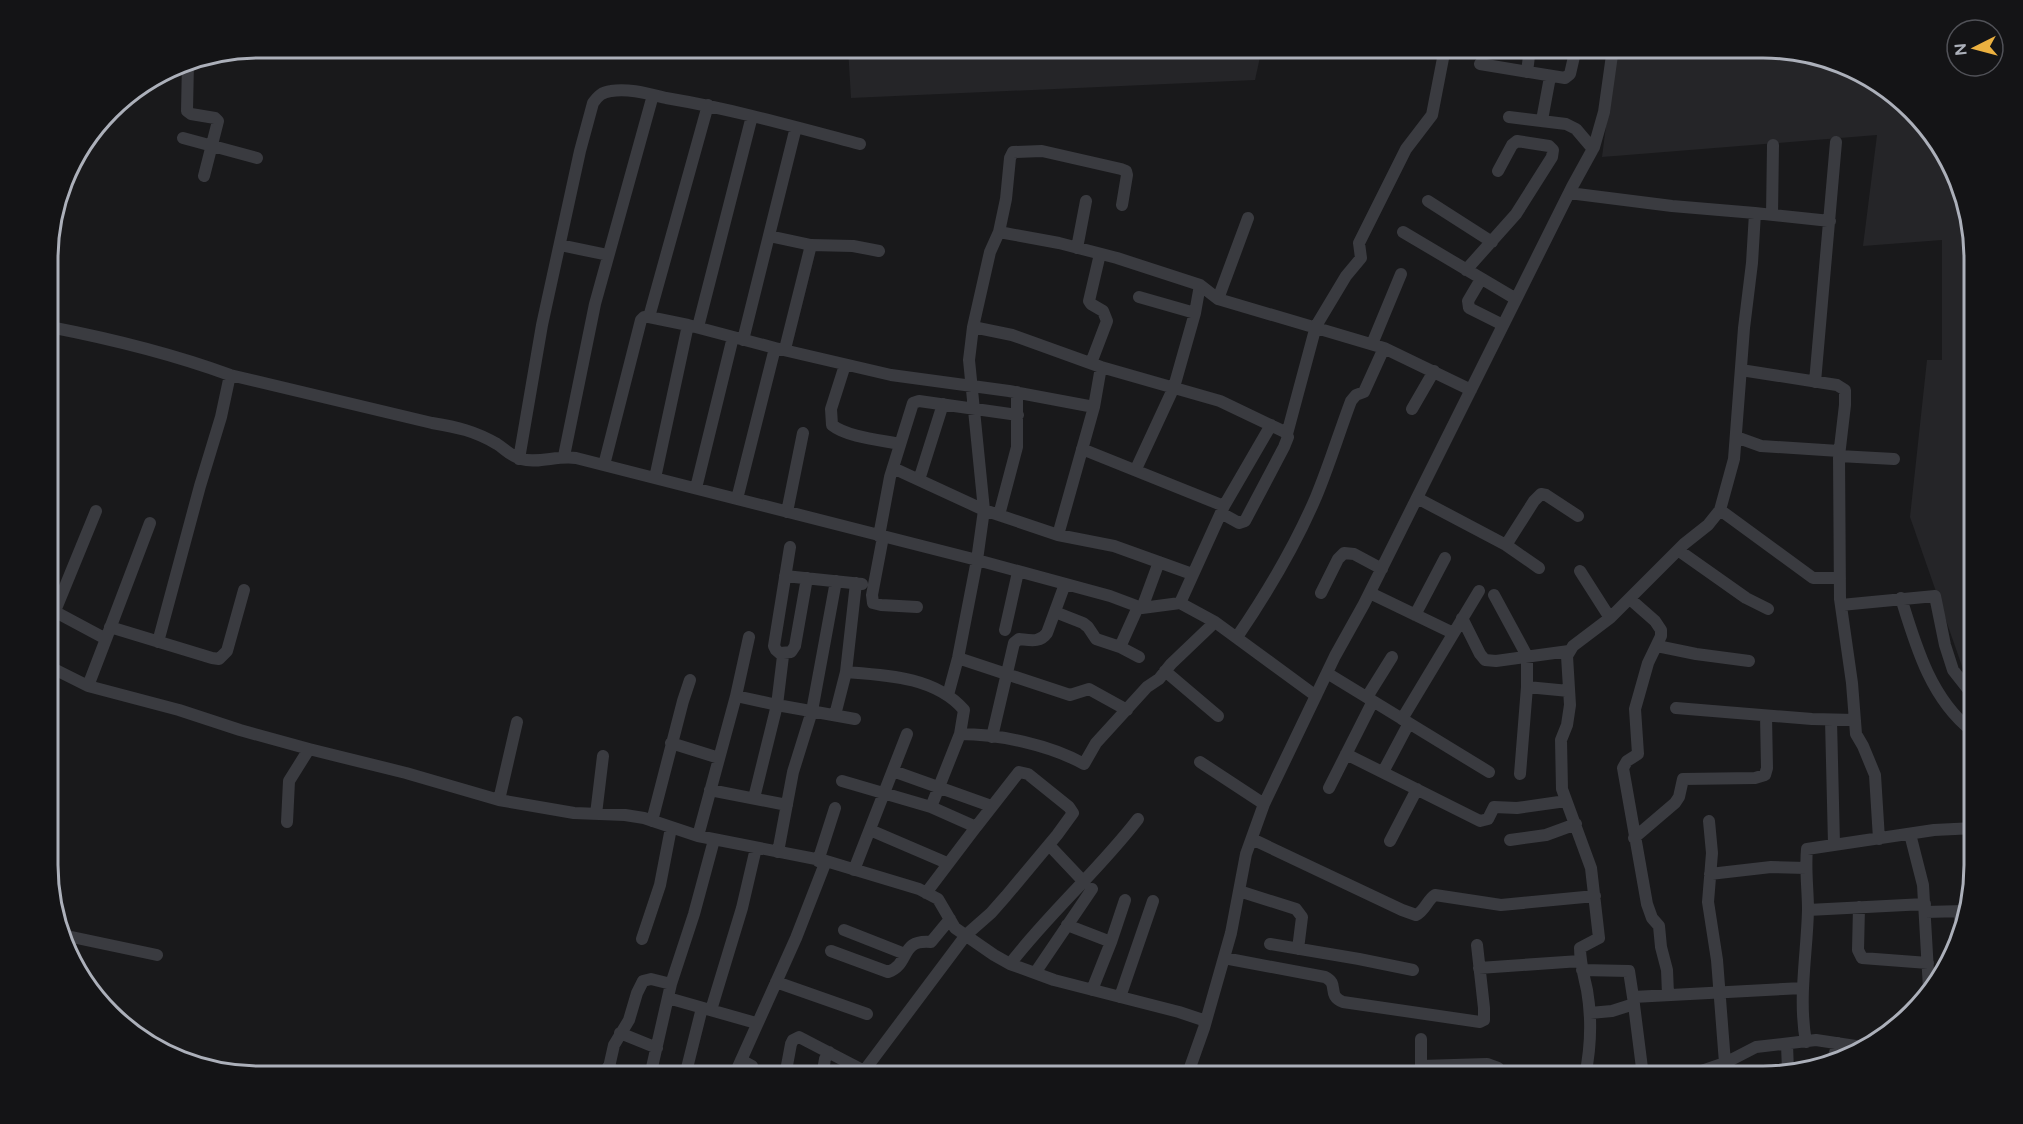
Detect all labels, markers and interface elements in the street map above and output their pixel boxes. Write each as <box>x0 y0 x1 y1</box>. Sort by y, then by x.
north arrow <box>1945 18 2005 78</box>
text: N <box>1950 42 1971 57</box>

